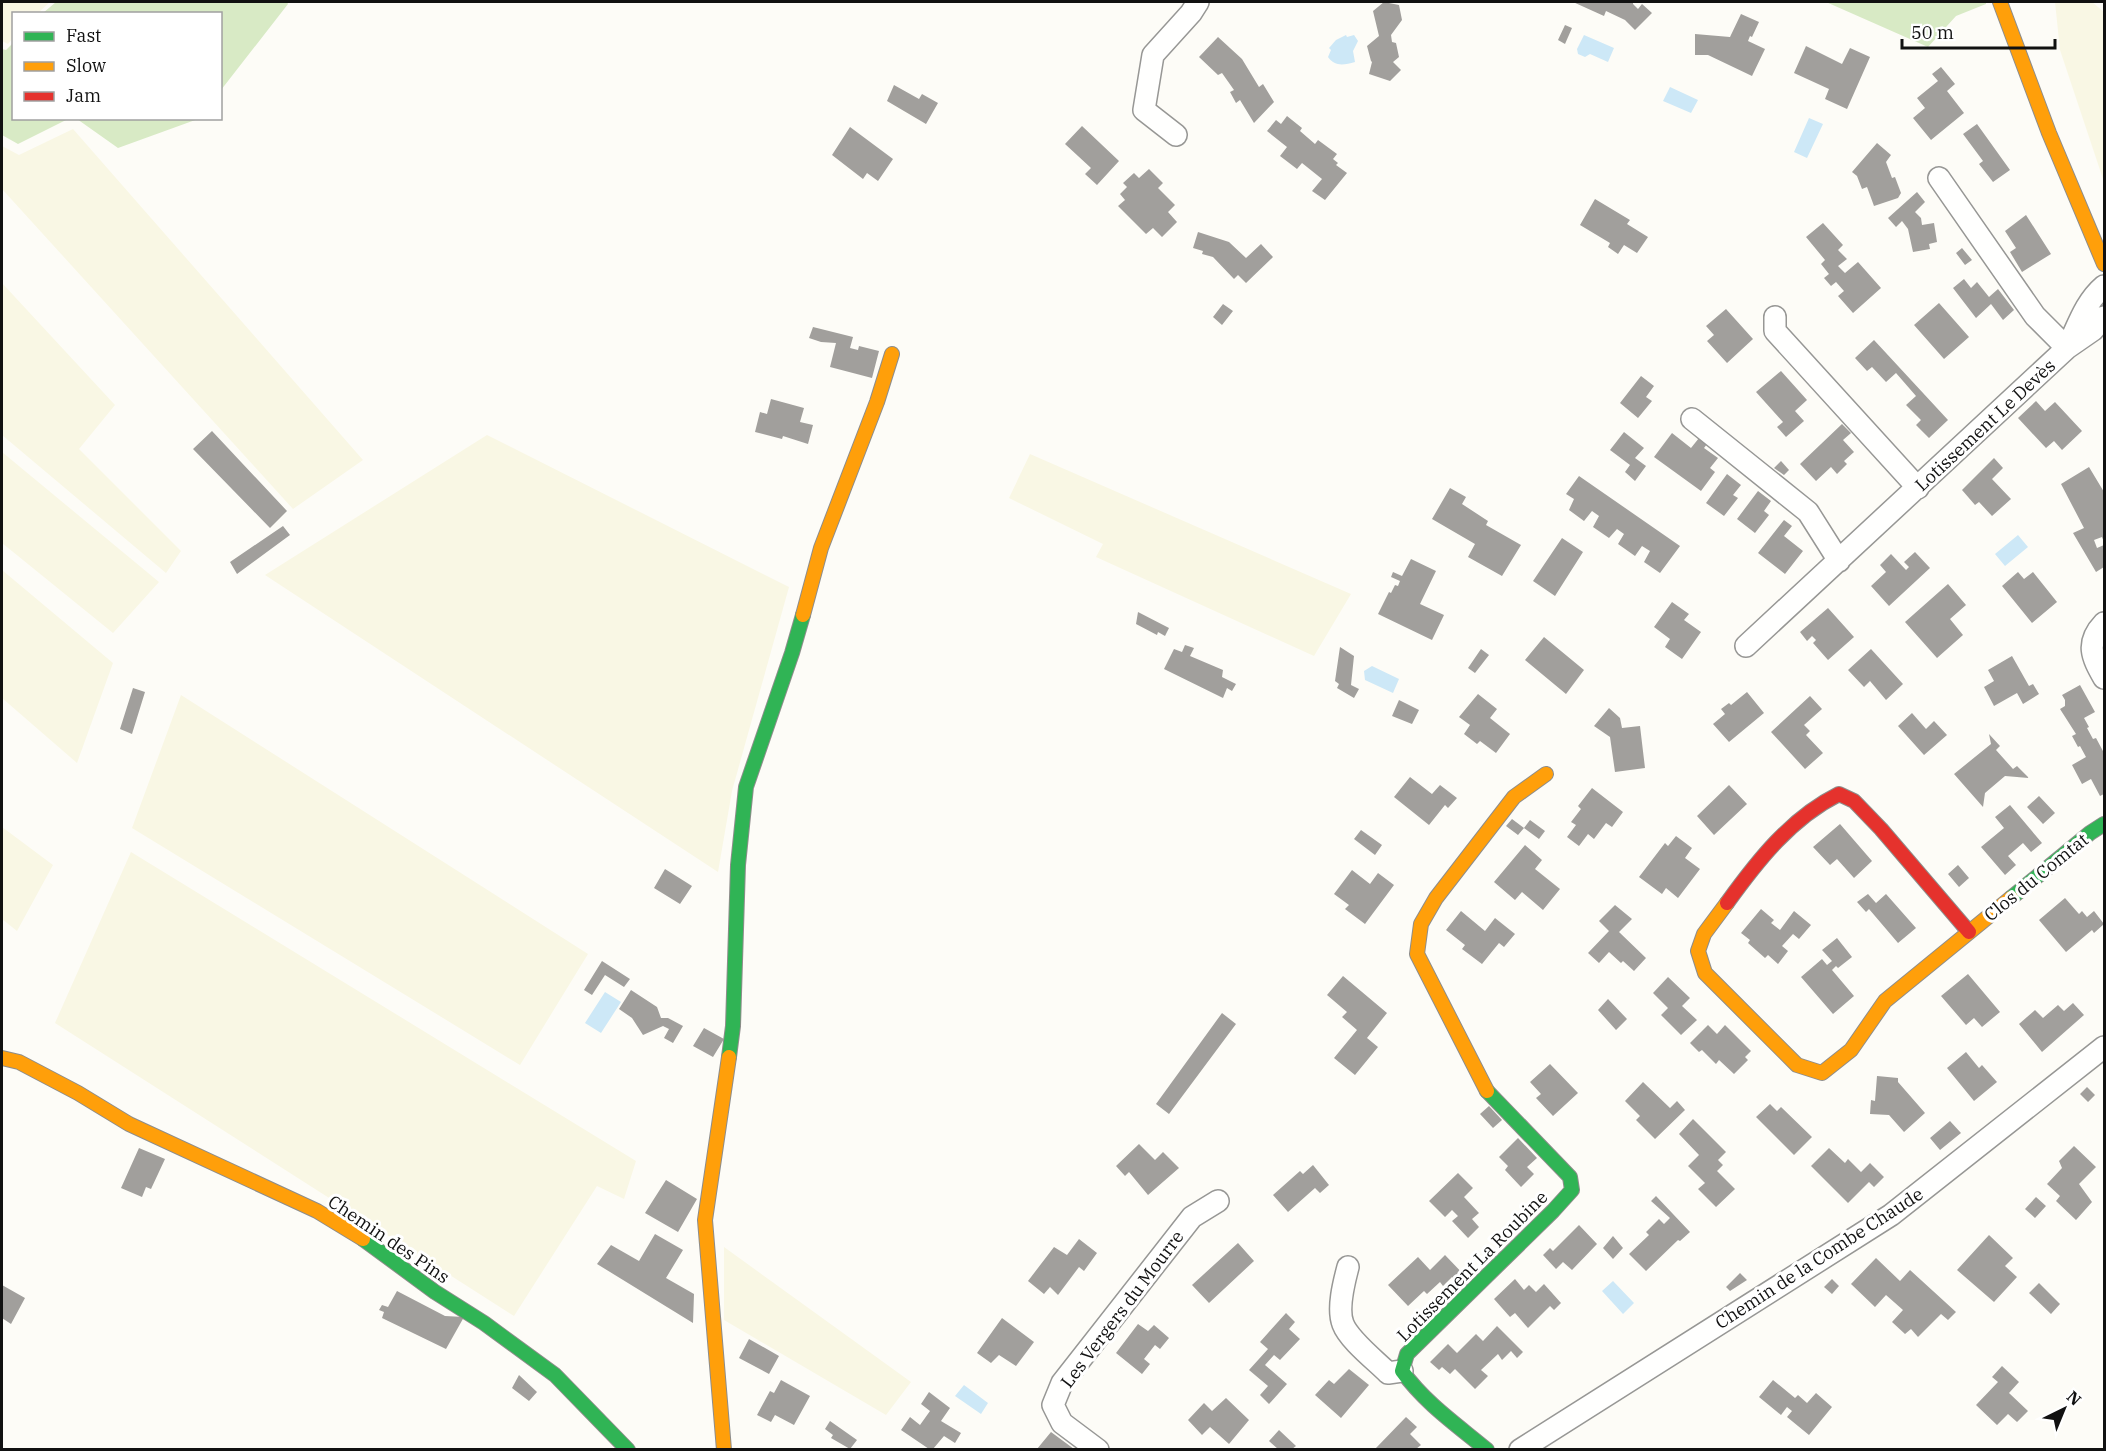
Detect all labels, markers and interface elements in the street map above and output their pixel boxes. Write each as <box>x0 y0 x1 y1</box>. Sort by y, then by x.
legend <box>12 12 222 120</box>
scale bar <box>1902 12 2055 50</box>
text: 50 m <box>1911 21 1954 44</box>
text: Fast <box>66 24 101 47</box>
text: Slow <box>66 54 106 77</box>
text: Jam <box>66 84 101 107</box>
street label: Lotissement Le Devès <box>1910 354 2060 496</box>
street label: Clos du Comtat <box>1979 828 2093 926</box>
street label: Chemin de la Combe Chaude <box>1711 1182 1927 1334</box>
street label: Lotissement La Roubine <box>1392 1186 1552 1346</box>
street label: Chemin des Pins <box>324 1190 454 1288</box>
street label: Les Vergers du Mourre <box>1055 1226 1189 1392</box>
north arrow <box>2034 1379 2094 1439</box>
text: N <box>2063 1386 2086 1410</box>

